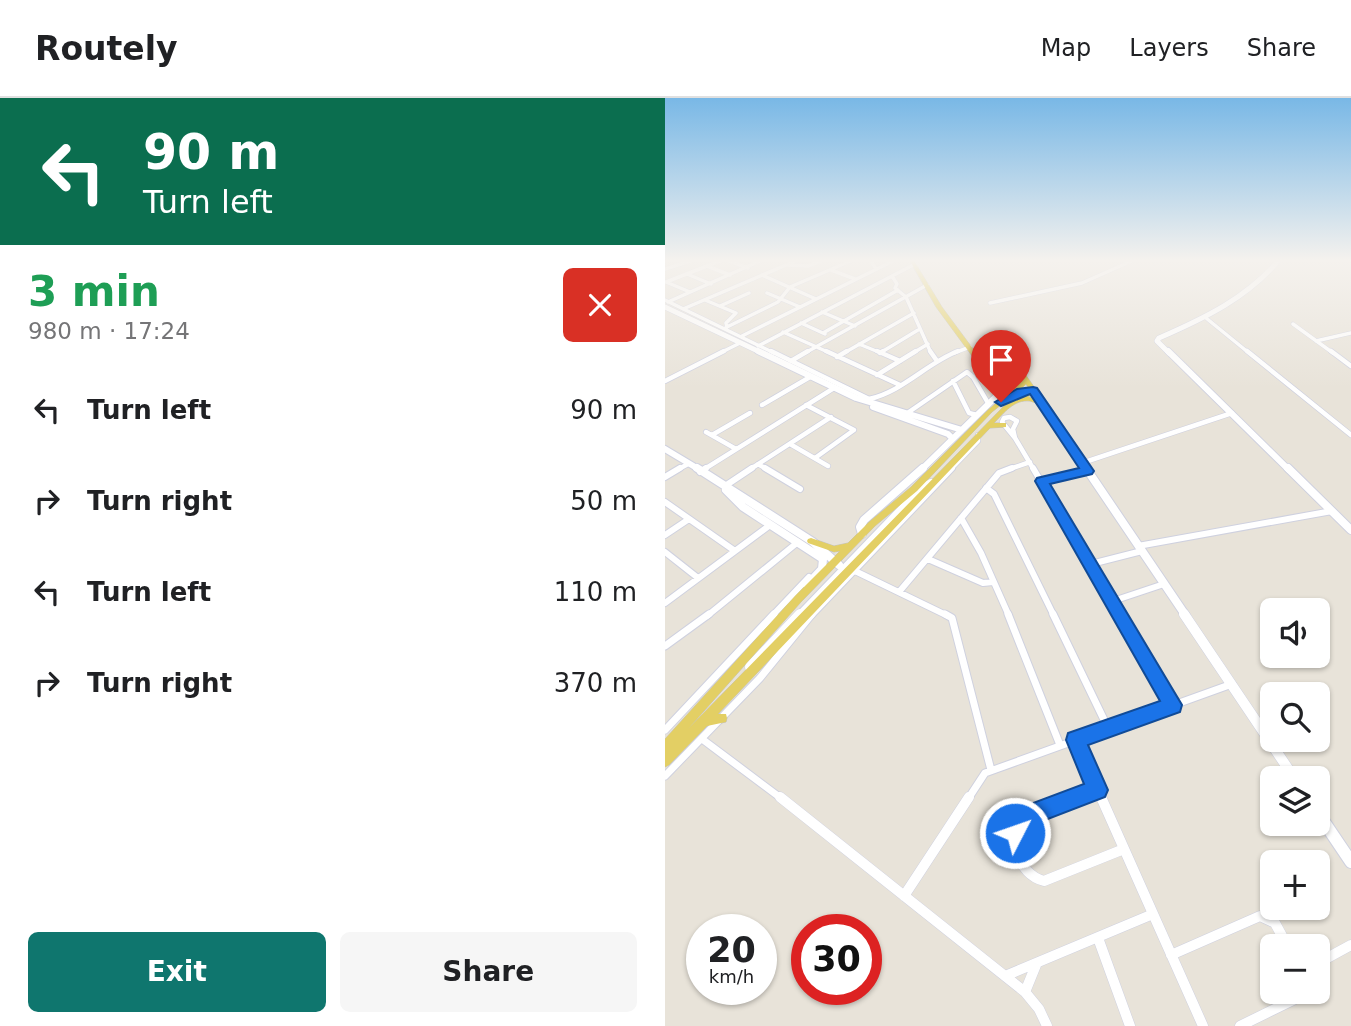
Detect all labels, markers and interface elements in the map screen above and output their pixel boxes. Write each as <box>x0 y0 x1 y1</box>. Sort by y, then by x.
text: Routely <box>35 29 178 68</box>
text: Map <box>1041 34 1091 62</box>
text: Layers <box>1129 34 1209 62</box>
text: Share <box>1247 34 1316 62</box>
text: 90 m <box>143 124 279 181</box>
icon: left <box>28 126 119 217</box>
text: Turn left <box>143 183 273 221</box>
text: 3 min <box>28 267 160 316</box>
button: close <box>563 268 637 342</box>
text: 980 m · 17:24 <box>28 318 190 344</box>
pin <box>971 330 1031 402</box>
icon: arrive <box>982 341 1020 379</box>
icon: left <box>28 391 66 429</box>
text: Turn left <box>87 395 211 425</box>
text: 90 m <box>570 395 637 425</box>
icon: right <box>28 482 66 520</box>
text: Turn right <box>87 486 232 516</box>
text: 50 m <box>570 486 637 516</box>
icon: left <box>28 573 66 611</box>
text: Turn left <box>87 577 211 607</box>
text: 110 m <box>554 577 637 607</box>
map controls <box>1260 598 1330 1004</box>
button: sound <box>1260 598 1330 668</box>
icon: right <box>28 664 66 702</box>
text: Turn right <box>87 668 232 698</box>
text: 370 m <box>554 668 637 698</box>
button: search <box>1260 682 1330 752</box>
button: layers <box>1260 766 1330 836</box>
position arrow <box>978 796 1052 870</box>
button: + <box>1260 850 1330 920</box>
speed limit sign: 30 <box>791 914 882 1005</box>
text: 20 <box>707 930 756 970</box>
button: Exit <box>28 932 326 1012</box>
button: Share <box>340 932 637 1012</box>
button: − <box>1260 934 1330 1004</box>
text: km/h <box>709 966 754 987</box>

